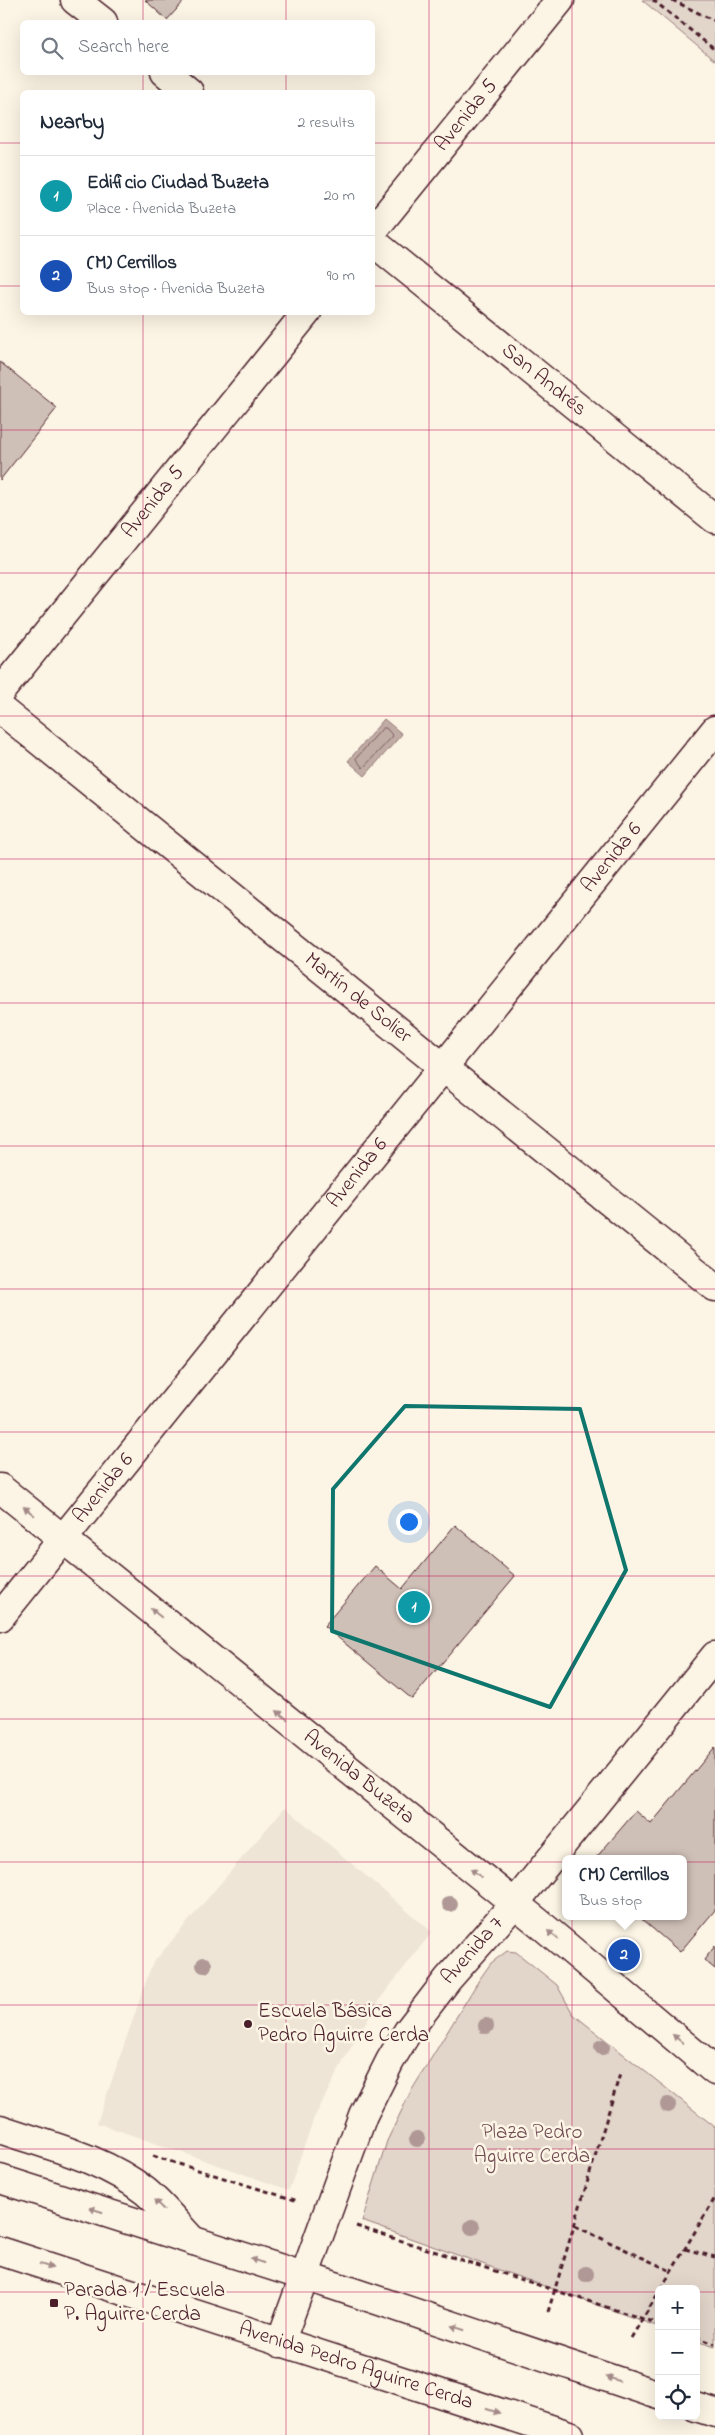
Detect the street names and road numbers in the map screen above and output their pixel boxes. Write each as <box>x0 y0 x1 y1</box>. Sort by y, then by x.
street label: Avenida 5 <box>428 73 505 158</box>
street label: San Andrés <box>495 336 593 424</box>
street label: Avenida 5 <box>115 459 192 545</box>
street label: Avenida 6 <box>574 816 650 900</box>
street label: Martín de Solier <box>298 945 418 1051</box>
street label: Avenida 6 <box>320 1132 395 1215</box>
street label: Avenida 6 <box>66 1447 141 1530</box>
street label: Avenida Buzeta <box>296 1723 421 1832</box>
street label: Avenida 7 <box>434 1910 511 1992</box>
street label: Avenida Pedro Aguirre Cerda <box>235 2314 477 2418</box>

